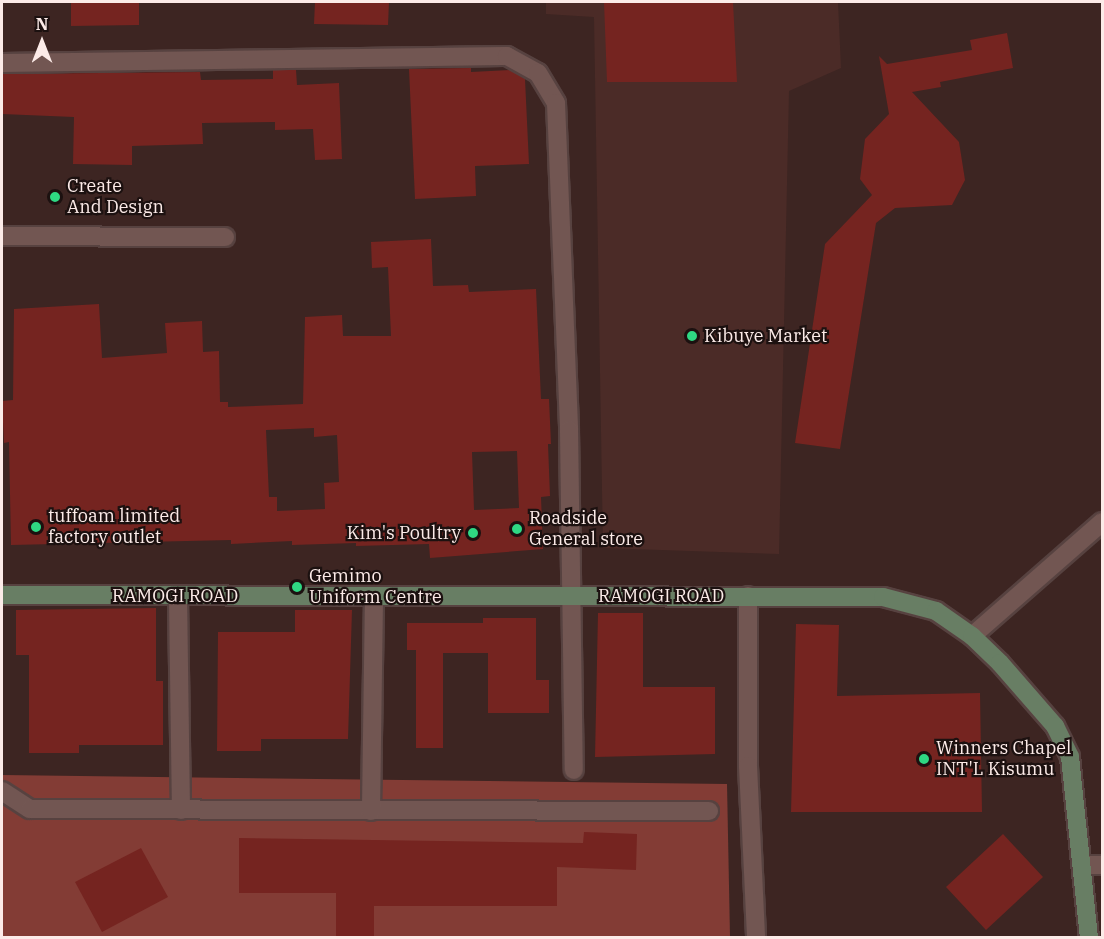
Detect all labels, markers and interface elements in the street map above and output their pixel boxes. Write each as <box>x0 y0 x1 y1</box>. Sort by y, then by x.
north arrow <box>12 12 72 72</box>
text: N <box>36 14 48 34</box>
place label: Create And Design <box>67 176 164 219</box>
marker: Create And Design <box>48 190 62 204</box>
place label: Kibuye Market <box>704 325 827 347</box>
marker: Kibuye Market <box>685 329 699 343</box>
place label: tuffoam limited factory outlet <box>48 506 180 548</box>
place label: Roadside General store <box>529 508 643 550</box>
marker: tuffoam limited factory outlet <box>29 520 43 534</box>
place label: Kim's Poultry <box>347 522 461 544</box>
marker: Roadside General store <box>510 522 524 536</box>
marker: Kim's Poultry <box>466 526 480 540</box>
place label: Gemimo Uniform Centre <box>309 566 442 608</box>
marker: Gemimo Uniform Centre <box>290 580 304 594</box>
street label: RAMOGI ROAD <box>112 585 238 607</box>
street label: RAMOGI ROAD <box>598 585 724 607</box>
place label: Winners Chapel INT'L Kisumu <box>936 738 1071 780</box>
marker: Winners Chapel INT'L Kisumu <box>917 752 931 766</box>

